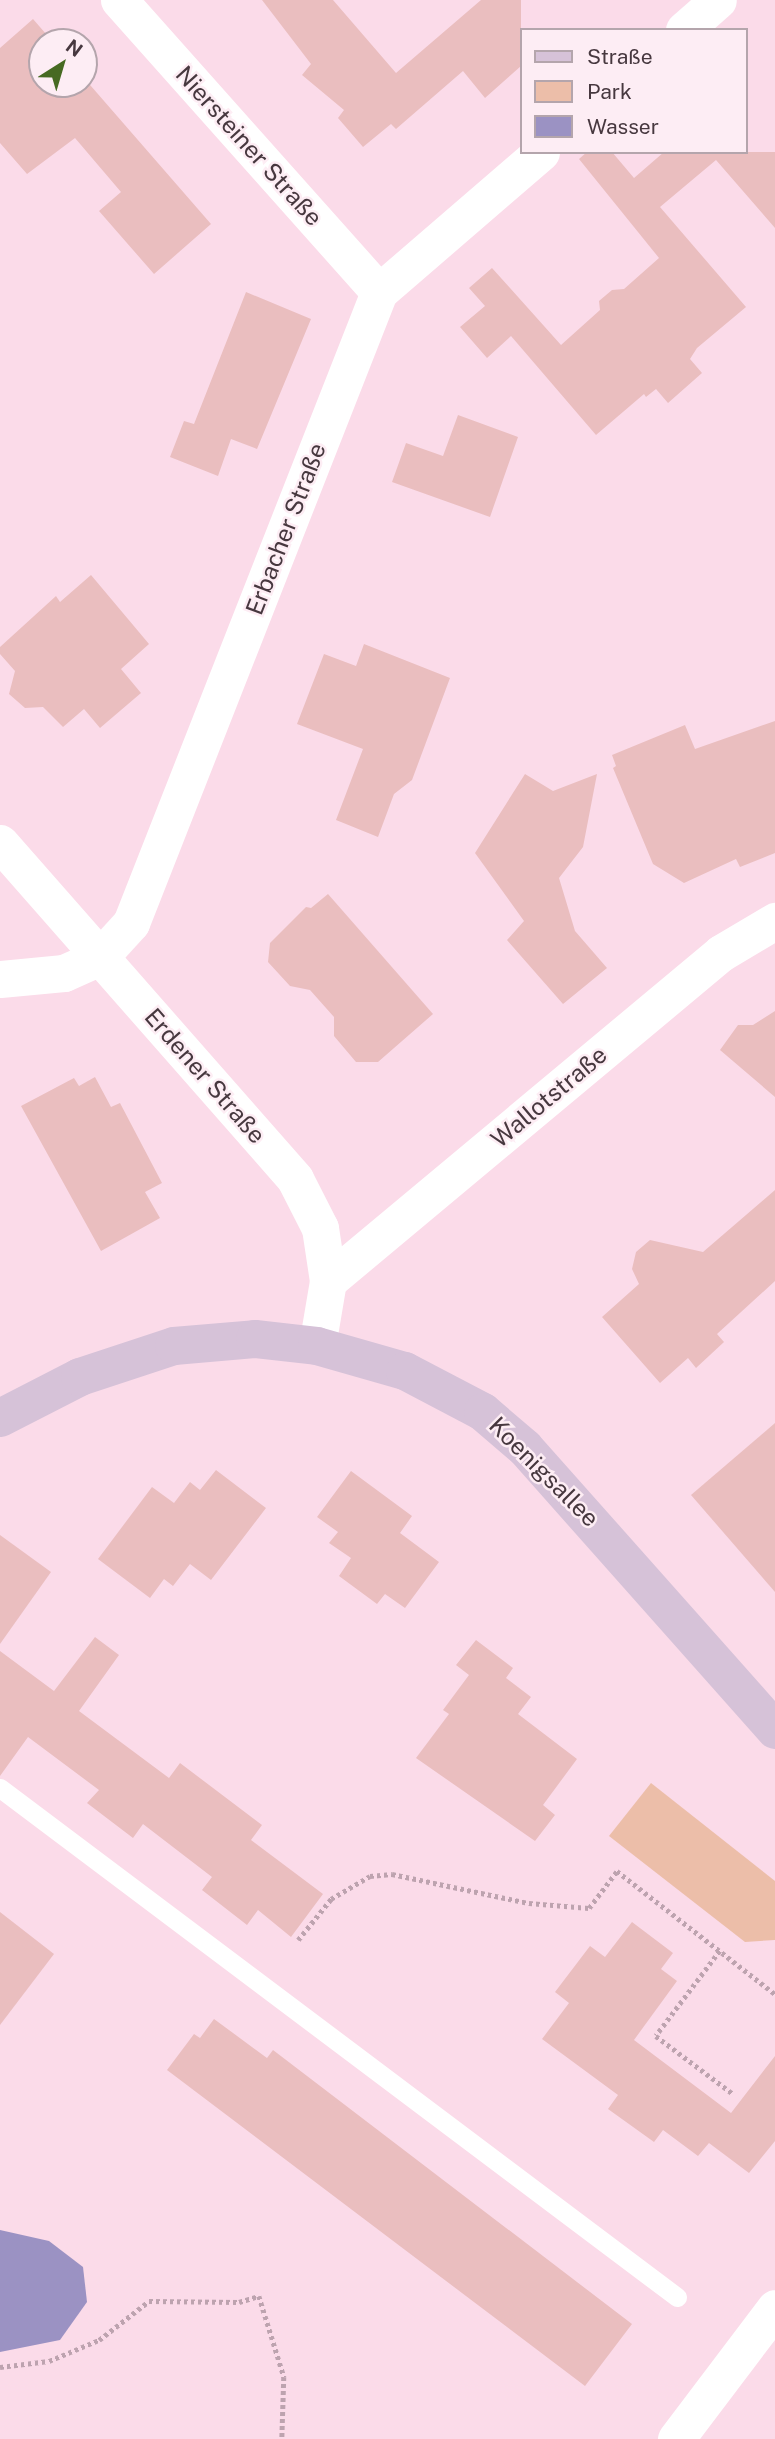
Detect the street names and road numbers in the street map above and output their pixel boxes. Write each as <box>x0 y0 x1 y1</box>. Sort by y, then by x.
street label: Niersteiner Straße <box>170 60 328 232</box>
street label: Erbacher Straße <box>240 439 332 619</box>
street label: Erdener Straße <box>139 1003 271 1149</box>
street label: Wallotstraße <box>485 1040 613 1154</box>
street label: Koenigsallee <box>483 1411 605 1533</box>

